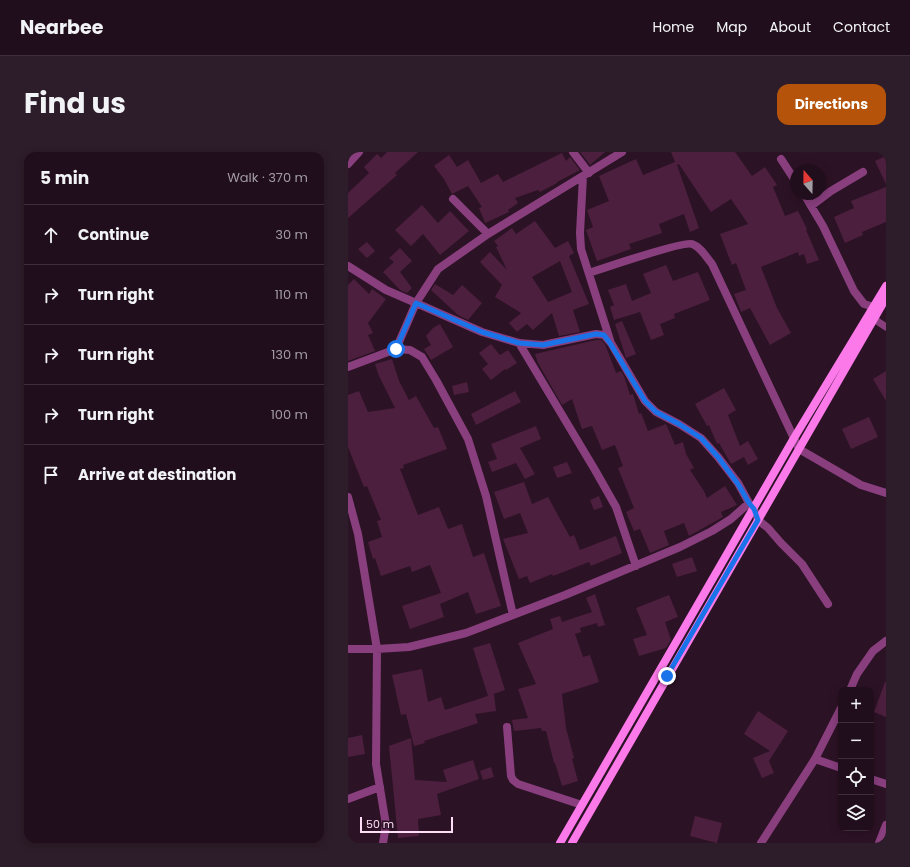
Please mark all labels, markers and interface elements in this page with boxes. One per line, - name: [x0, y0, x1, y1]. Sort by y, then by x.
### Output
- text: Nearbee: [20, 14, 103, 41]
- text: Home: [652, 17, 694, 37]
- text: Map: [716, 17, 747, 37]
- text: About: [769, 17, 811, 37]
- text: Contact: [833, 17, 890, 37]
- text: Find us: [24, 84, 126, 123]
- button: Directions: [777, 84, 886, 125]
- north arrow: [790, 164, 826, 200]
- text: 5 min: [40, 166, 89, 190]
- text: Walk · 370 m: [227, 168, 308, 187]
- icon: ahead: [40, 224, 62, 246]
- text: Continue: [78, 224, 149, 245]
- text: 30 m: [275, 225, 308, 244]
- icon: right: [40, 284, 62, 306]
- text: Turn right: [78, 284, 154, 305]
- text: 110 m: [275, 285, 308, 304]
- route start: [387, 340, 405, 358]
- icon: right: [40, 344, 62, 366]
- text: Turn right: [78, 344, 154, 365]
- text: 130 m: [271, 345, 308, 364]
- icon: right: [40, 404, 62, 426]
- text: Turn right: [78, 404, 154, 425]
- text: 100 m: [271, 405, 308, 424]
- icon: arrive: [40, 464, 62, 486]
- text: Arrive at destination: [78, 464, 236, 485]
- route end: [658, 667, 676, 685]
- map controls: [838, 687, 874, 831]
- button: +: [838, 687, 874, 723]
- button: −: [838, 723, 874, 759]
- button: locate: [838, 759, 874, 795]
- button: layers: [838, 795, 874, 831]
- scale bar: [360, 815, 453, 834]
- text: 50 m: [366, 816, 394, 832]

